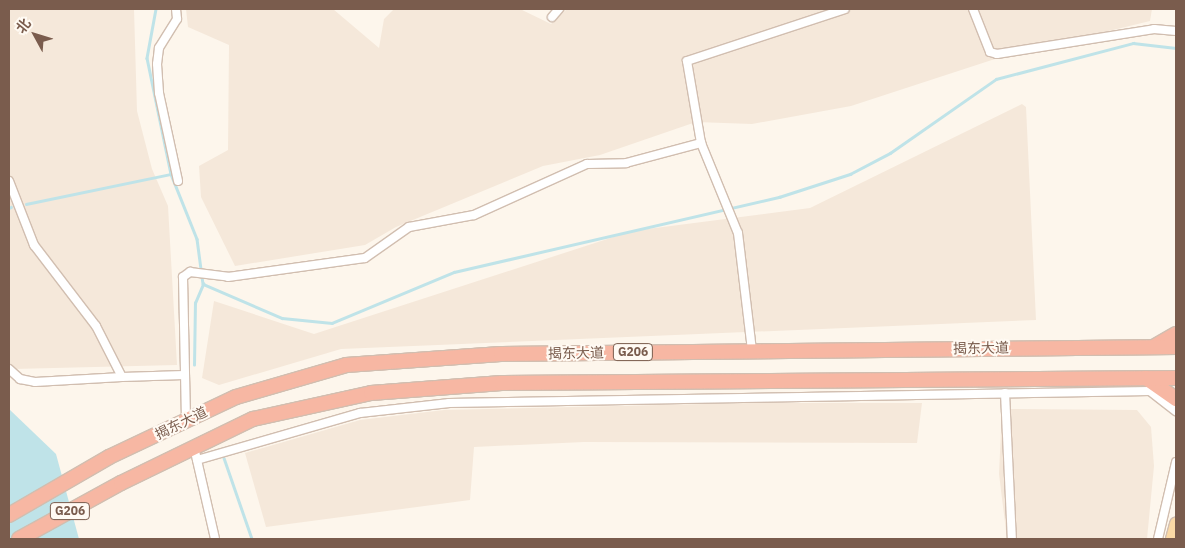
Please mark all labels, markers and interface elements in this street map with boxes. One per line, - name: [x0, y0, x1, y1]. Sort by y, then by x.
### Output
- north arrow: [10, 10, 60, 60]
- text: 北: [12, 14, 35, 37]
- street label: 揭东大道: [953, 339, 1009, 357]
- road number: G206: [612, 342, 654, 362]
- street label: 揭东大道: [548, 344, 604, 362]
- street label: 揭东大道: [152, 403, 210, 443]
- road number: G206: [49, 502, 91, 520]

